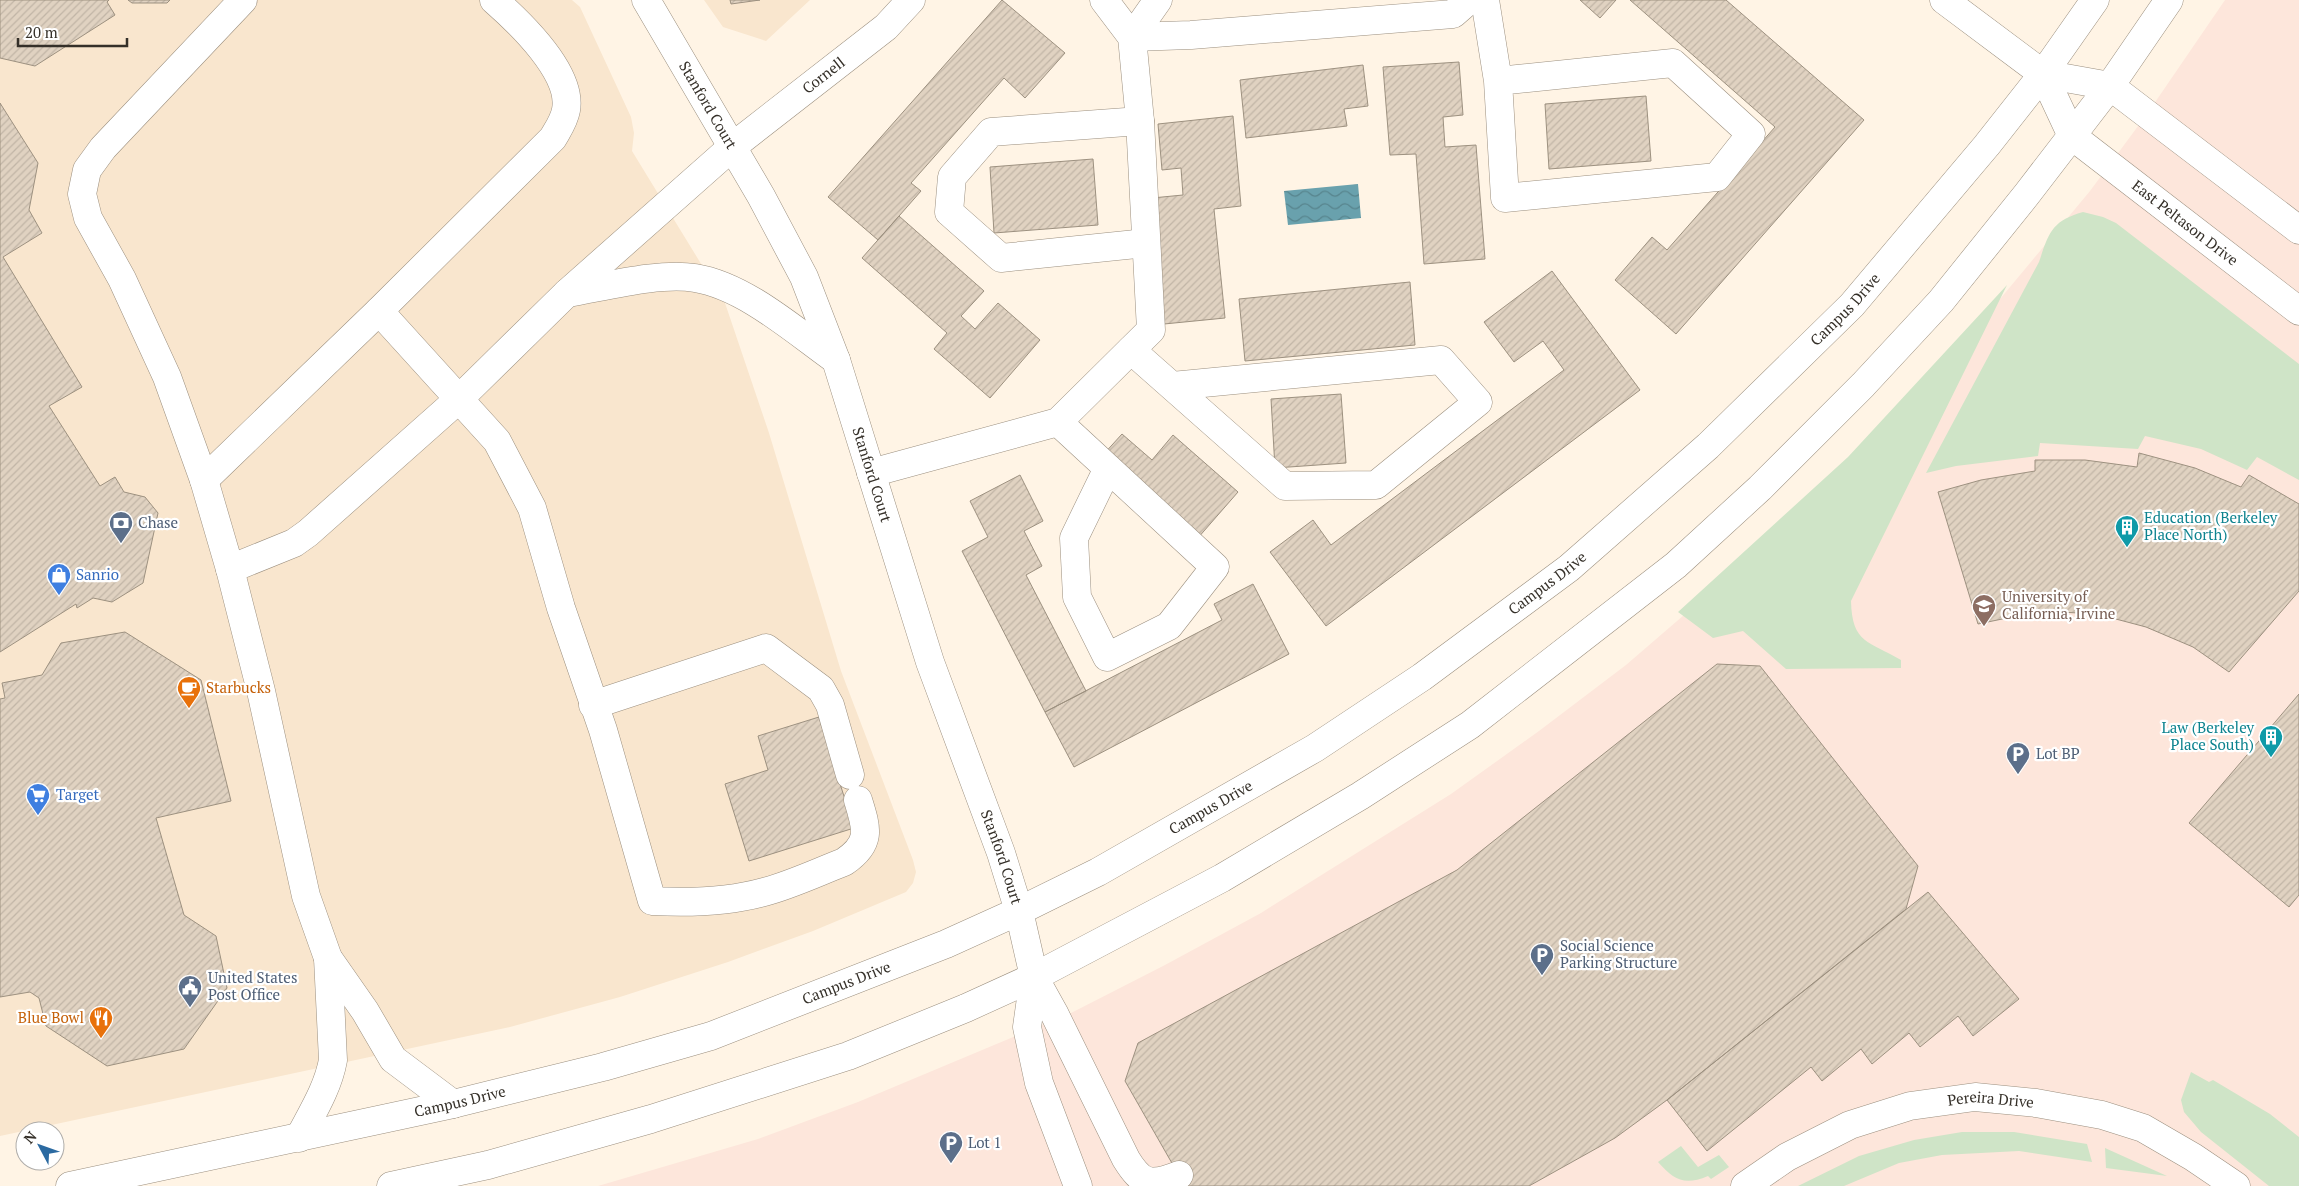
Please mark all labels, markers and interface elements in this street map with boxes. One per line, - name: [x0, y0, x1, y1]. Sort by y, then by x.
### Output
- scale bar: [18, 15, 126, 47]
- text: 20 m: [25, 22, 58, 42]
- street label: Cornell: [798, 52, 848, 98]
- street label: Stanford Court: [675, 57, 742, 153]
- street label: East Peltason Drive: [2128, 175, 2243, 270]
- street label: Campus Drive: [1805, 268, 1884, 350]
- street label: Stanford Court: [848, 424, 897, 525]
- place label: Education (Berkeley Place North): [2144, 507, 2278, 544]
- bank icon: Chase: [108, 510, 134, 544]
- place label: Chase: [138, 512, 178, 532]
- building icon: Education (Berkeley Place North): [2114, 514, 2140, 548]
- street label: Campus Drive: [1504, 546, 1590, 619]
- shop icon: Sanrio: [46, 562, 72, 596]
- place label: Sanrio: [76, 564, 119, 584]
- place label: University of California, Irvine: [2002, 586, 2115, 623]
- school or university icon: University of California, Irvine: [1971, 593, 1997, 627]
- cafe icon: Starbucks: [176, 675, 202, 709]
- place label: Starbucks: [206, 677, 271, 697]
- place label: Law (Berkeley Place South): [2161, 717, 2254, 754]
- building icon: Law (Berkeley Place South): [2258, 724, 2284, 758]
- parking icon: Lot BP: [2005, 741, 2031, 775]
- place label: Lot BP: [2036, 743, 2080, 763]
- street label: Campus Drive: [1165, 775, 1256, 839]
- supermarket icon: Target: [25, 782, 51, 816]
- place label: Target: [56, 784, 100, 804]
- street label: Stanford Court: [977, 807, 1027, 907]
- place label: Social Science Parking Structure: [1560, 935, 1677, 972]
- parking icon: Social Science Parking Structure: [1529, 942, 1555, 976]
- street label: Campus Drive: [799, 956, 893, 1008]
- place label: United States Post Office: [208, 967, 297, 1004]
- public building icon: United States Post Office: [177, 974, 203, 1008]
- restaurant icon: Blue Bowl: [88, 1005, 114, 1039]
- place label: Blue Bowl: [18, 1007, 84, 1027]
- street label: Campus Drive: [412, 1080, 508, 1121]
- street label: Pereira Drive: [1946, 1086, 2035, 1112]
- north arrow: [15, 1121, 65, 1171]
- text: N: [19, 1127, 41, 1147]
- parking icon: Lot 1: [938, 1130, 964, 1164]
- place label: Lot 1: [968, 1132, 1002, 1152]

